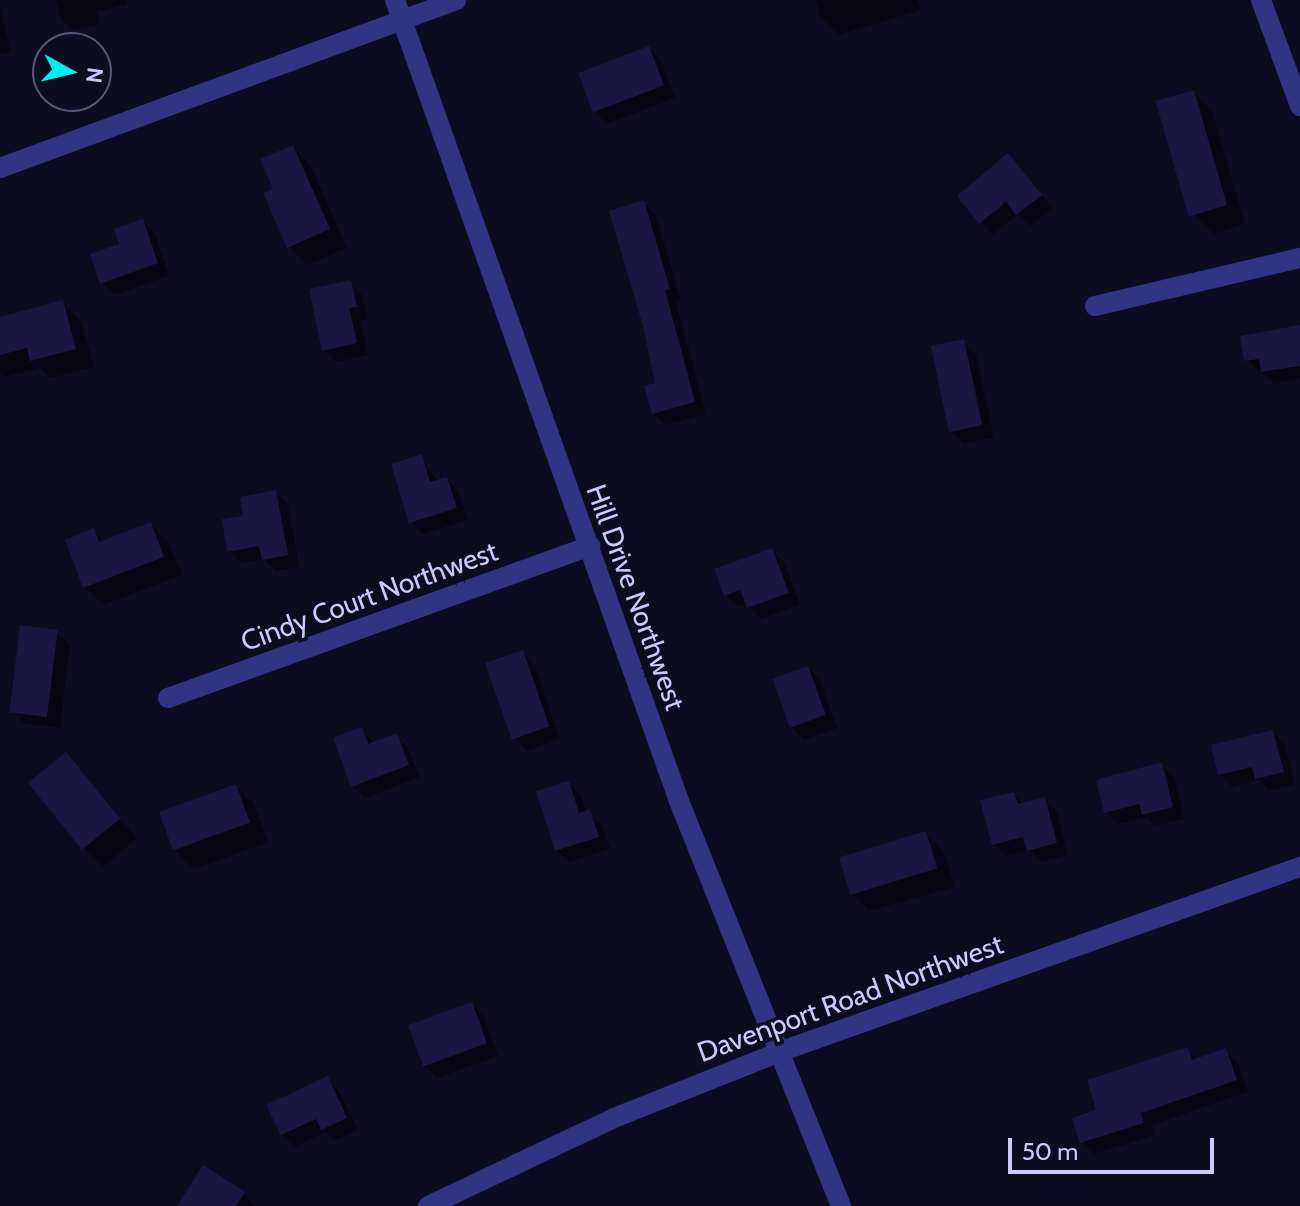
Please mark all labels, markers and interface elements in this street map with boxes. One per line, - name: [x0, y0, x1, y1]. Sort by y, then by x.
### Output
- north arrow: [32, 32, 112, 112]
- text: N: [80, 66, 109, 85]
- street label: Hill Drive Northwest: [580, 480, 692, 714]
- street label: Cindy Court Northwest: [236, 534, 502, 658]
- street label: Davenport Road Northwest: [693, 927, 1007, 1069]
- scale bar: [1012, 1122, 1218, 1172]
- text: 50 m: [1022, 1137, 1078, 1166]

